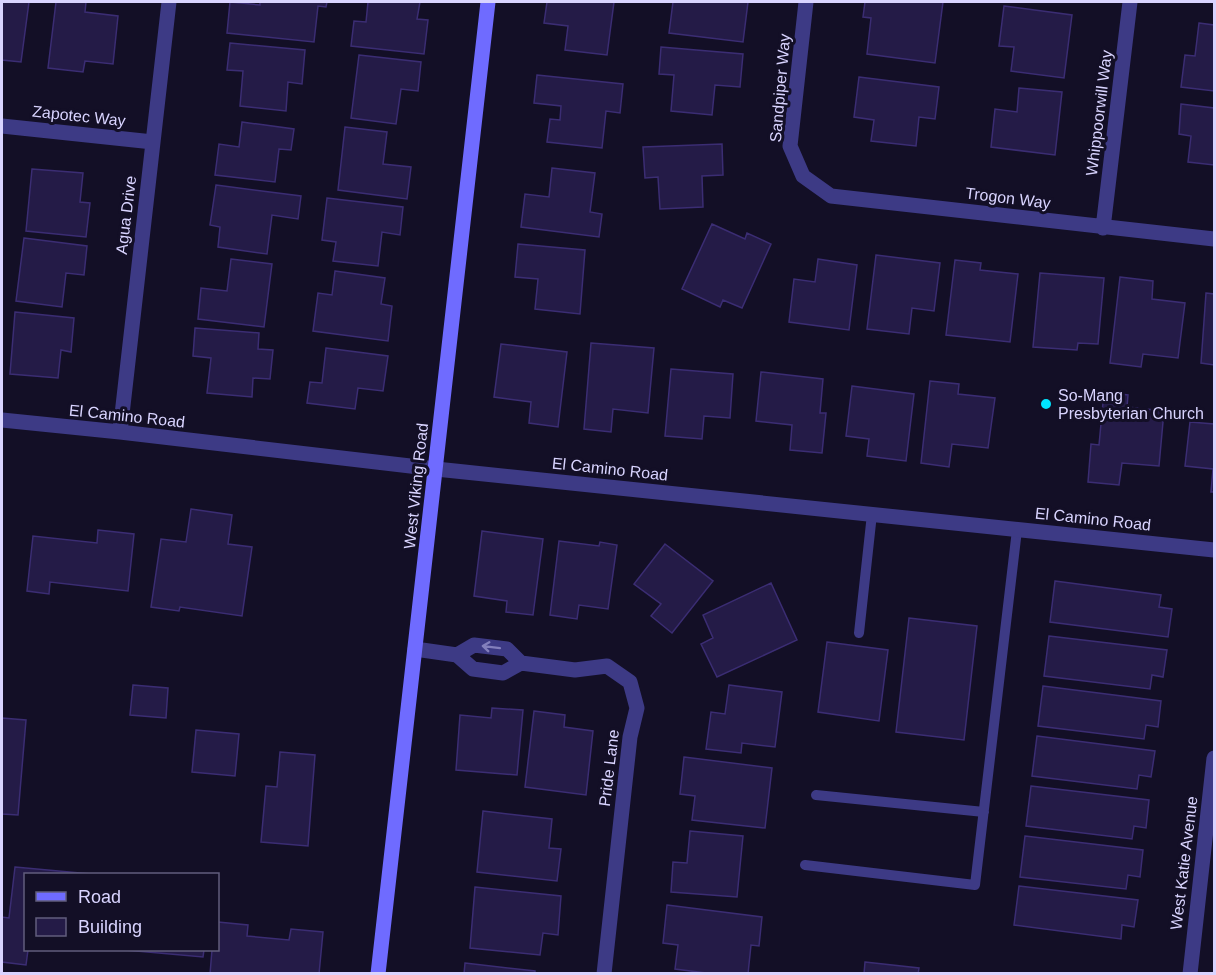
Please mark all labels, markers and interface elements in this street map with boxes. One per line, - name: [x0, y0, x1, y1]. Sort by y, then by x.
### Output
- street label: Sandpiper Way: [767, 33, 793, 143]
- street label: Whippoorwill Way: [1083, 49, 1115, 177]
- street label: Zapotec Way: [32, 103, 126, 129]
- street label: Agua Drive: [113, 175, 139, 255]
- street label: Trogon Way: [964, 184, 1052, 212]
- place label: So-Mang Presbyterian Church: [1058, 387, 1204, 422]
- marker: So-Mang Presbyterian Church: [1039, 397, 1053, 411]
- street label: El Camino Road: [68, 401, 186, 431]
- street label: West Viking Road: [401, 422, 431, 550]
- street label: El Camino Road: [551, 454, 669, 484]
- street label: El Camino Road: [1034, 504, 1152, 534]
- one-way arrow: [481, 641, 501, 652]
- street label: Pride Lane: [596, 728, 622, 807]
- street label: West Katie Avenue: [1167, 795, 1201, 931]
- legend: [24, 873, 219, 951]
- text: Road: [78, 887, 121, 907]
- text: Building: [78, 917, 142, 937]

